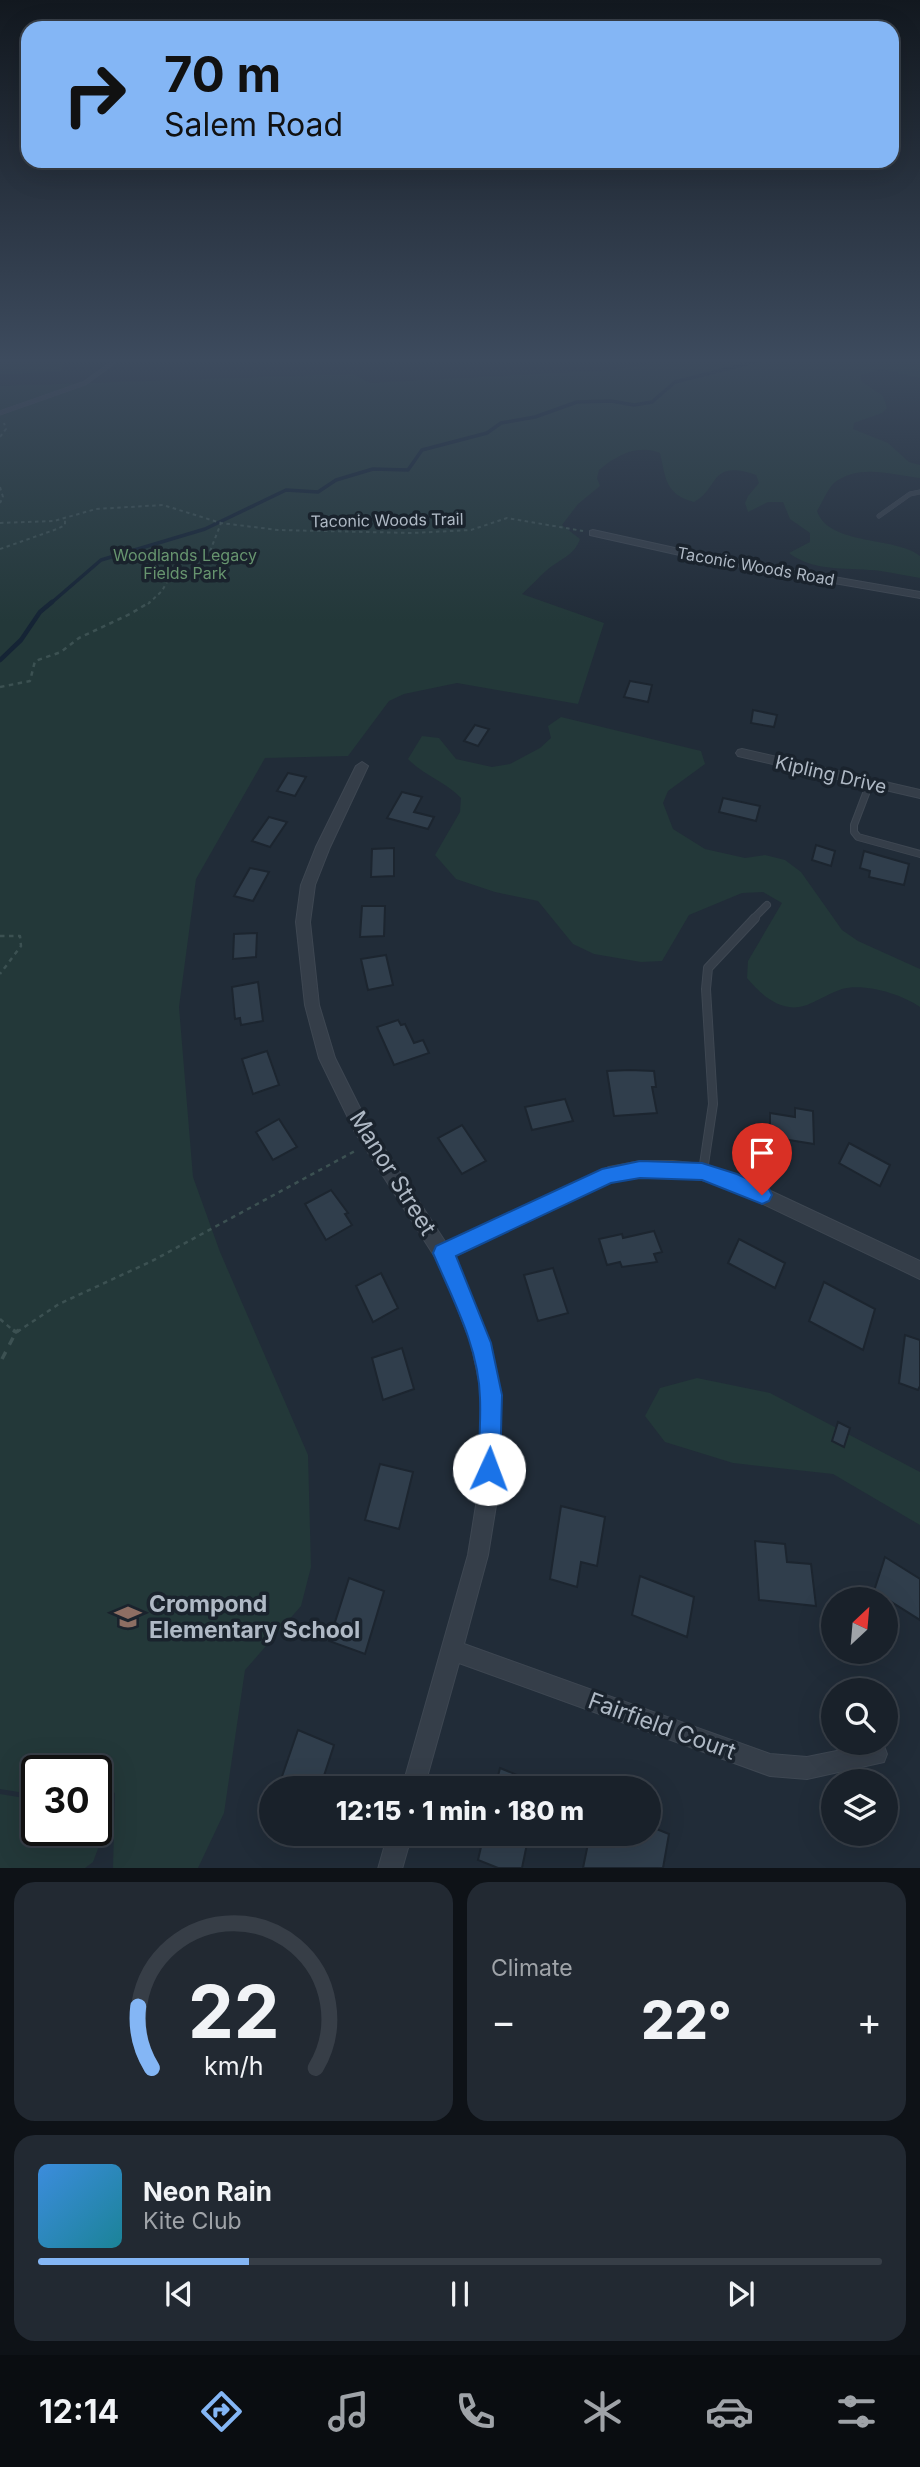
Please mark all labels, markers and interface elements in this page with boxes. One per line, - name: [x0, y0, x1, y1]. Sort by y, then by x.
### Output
- text: 70 m: [164, 45, 281, 104]
- icon: right: [49, 49, 140, 140]
- text: Salem Road: [164, 105, 343, 144]
- street label: Taconic Woods Trail: [310, 509, 464, 531]
- street label: Taconic Woods Road: [676, 542, 836, 590]
- park label: Woodlands Legacy Fields Park: [113, 545, 257, 583]
- street label: Kipling Drive: [773, 750, 889, 799]
- street label: Manor Street: [344, 1106, 443, 1241]
- pin: [732, 1123, 792, 1195]
- icon: arrive: [743, 1134, 781, 1172]
- position arrow: [452, 1432, 526, 1506]
- north arrow: [821, 1587, 898, 1664]
- map controls: [821, 1587, 898, 1846]
- place label: Crompond Elementary School: [149, 1590, 360, 1644]
- school or university icon: Crompond Elementary School: [113, 1602, 143, 1632]
- button: search: [821, 1678, 898, 1755]
- street label: Fairfield Court: [584, 1686, 740, 1766]
- speed limit sign: 30: [21, 1755, 112, 1846]
- button: layers: [821, 1769, 898, 1846]
- text: 12:15 · 1 min · 180 m: [336, 1795, 584, 1826]
- text: Climate: [491, 1954, 573, 1982]
- text: 22: [188, 1967, 279, 2056]
- text: 22°: [641, 1989, 732, 2052]
- text: −: [491, 1998, 516, 2044]
- text: +: [857, 1998, 882, 2044]
- text: km/h: [204, 2050, 263, 2080]
- text: Neon Rain: [143, 2176, 272, 2207]
- text: Kite Club: [143, 2207, 242, 2235]
- icon: previous: [160, 2275, 198, 2313]
- icon: pause: [441, 2275, 479, 2313]
- icon: next: [722, 2275, 760, 2313]
- icon: directions: [197, 2387, 246, 2436]
- icon: music: [324, 2387, 373, 2436]
- icon: phone: [451, 2387, 500, 2436]
- icon: climate: [578, 2387, 627, 2436]
- icon: car: [705, 2387, 754, 2436]
- icon: filters: [832, 2387, 881, 2436]
- text: 12:14: [39, 2392, 119, 2431]

